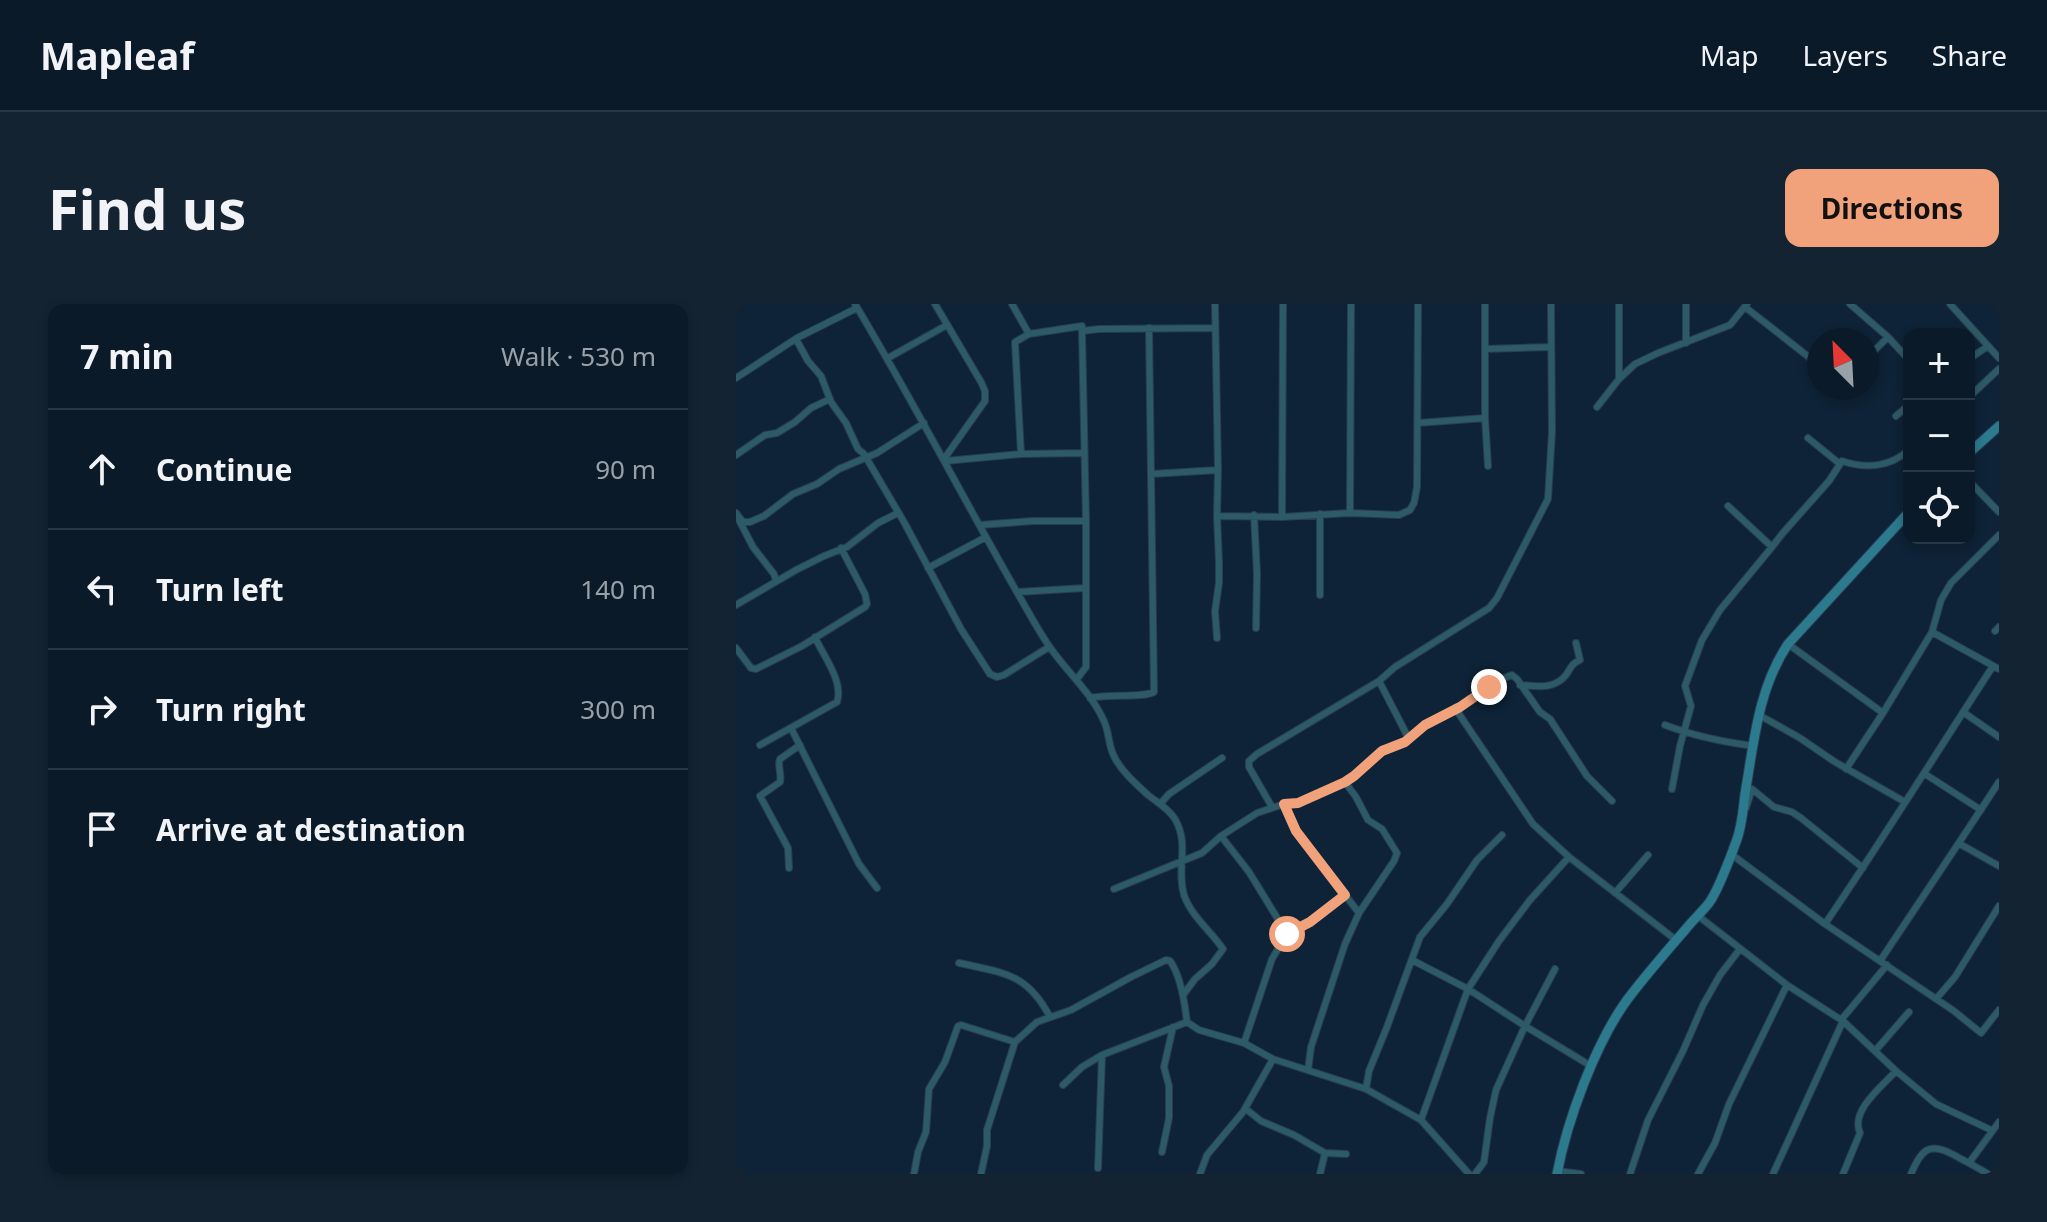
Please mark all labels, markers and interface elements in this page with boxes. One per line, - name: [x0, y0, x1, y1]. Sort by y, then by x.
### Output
- text: Mapleaf: [40, 29, 194, 81]
- text: Map: [1700, 36, 1758, 74]
- text: Layers: [1802, 36, 1888, 74]
- text: Share: [1932, 36, 2007, 74]
- button: Directions: [1785, 169, 1999, 247]
- text: Find us: [48, 170, 246, 246]
- north arrow: [1807, 328, 1879, 400]
- map controls: [1903, 328, 1975, 544]
- button: +: [1903, 328, 1975, 400]
- text: 7 min: [80, 333, 174, 379]
- text: Walk · 530 m: [501, 338, 656, 374]
- button: −: [1903, 400, 1975, 472]
- icon: ahead: [80, 447, 124, 491]
- text: Continue: [156, 449, 292, 490]
- text: 90 m: [595, 451, 656, 487]
- button: locate: [1903, 472, 1975, 544]
- icon: left: [80, 567, 124, 611]
- text: Turn left: [156, 569, 284, 610]
- text: 140 m: [580, 571, 656, 607]
- route end: [1471, 669, 1507, 705]
- icon: right: [80, 687, 124, 731]
- text: Turn right: [156, 689, 306, 730]
- text: 300 m: [580, 691, 656, 727]
- icon: arrive: [80, 807, 124, 851]
- text: Arrive at destination: [156, 809, 466, 850]
- route start: [1269, 916, 1305, 952]

